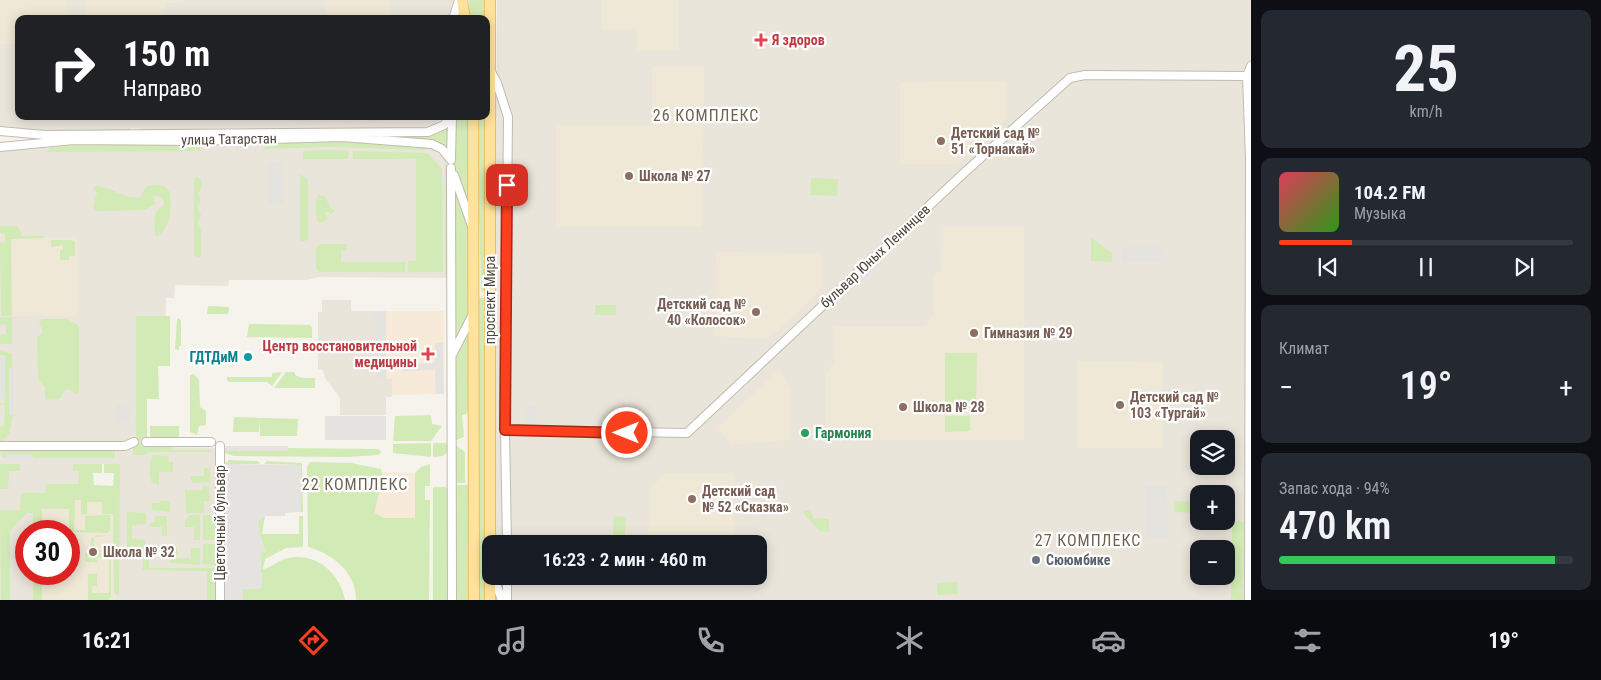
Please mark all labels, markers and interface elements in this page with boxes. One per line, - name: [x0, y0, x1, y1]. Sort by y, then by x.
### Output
- text: 25: [1393, 31, 1459, 107]
- place label: Я здоров: [771, 32, 825, 48]
- marker: Я здоров: [754, 33, 768, 47]
- text: 150 m: [123, 34, 210, 75]
- icon: right: [40, 35, 105, 100]
- text: Направо: [123, 76, 202, 101]
- text: km/h: [1410, 102, 1442, 121]
- district label: 26 КОМПЛЕКС: [653, 106, 759, 125]
- place label: Детский сад № 51 «Торнакай»: [951, 125, 1040, 157]
- street label: улица Татарстан: [181, 130, 277, 148]
- marker: Детский сад № 51 «Торнакай»: [935, 135, 947, 147]
- pin: [486, 164, 528, 206]
- place label: Школа № 27: [639, 168, 711, 184]
- marker: Школа № 27: [623, 170, 635, 182]
- icon: arrive: [493, 171, 521, 199]
- text: 104.2 FM: [1354, 181, 1426, 204]
- street label: бульвар Юных Ленинцев: [817, 201, 933, 311]
- text: Музыка: [1354, 204, 1406, 223]
- icon: previous: [1314, 253, 1342, 281]
- icon: pause: [1412, 253, 1440, 281]
- icon: next: [1510, 253, 1538, 281]
- street label: проспект Мира: [482, 256, 498, 344]
- place label: Детский сад № 40 «Колосок»: [657, 296, 746, 328]
- marker: Детский сад № 40 «Колосок»: [750, 306, 762, 318]
- place label: Гимназия № 29: [984, 325, 1073, 341]
- marker: Гимназия № 29: [968, 327, 980, 339]
- place label: Центр восстановительной медицины: [262, 338, 417, 370]
- text: Климат: [1279, 339, 1329, 358]
- marker: Центр восстановительной медицины: [421, 347, 435, 361]
- place label: ГДТДиМ: [189, 349, 238, 365]
- marker: ГДТДиМ: [242, 351, 254, 363]
- text: 19°: [1400, 364, 1452, 408]
- text: −: [1279, 371, 1293, 404]
- text: +: [1559, 371, 1573, 404]
- place label: Детский сад № 103 «Тургай»: [1130, 389, 1219, 421]
- place label: Школа № 28: [913, 399, 985, 415]
- marker: Детский сад № 103 «Тургай»: [1114, 399, 1126, 411]
- marker: Школа № 28: [897, 401, 909, 413]
- position arrow: [600, 406, 652, 458]
- place label: Гармония: [815, 425, 872, 441]
- marker: Гармония: [799, 427, 811, 439]
- map controls: [1190, 430, 1235, 585]
- button: layers: [1190, 430, 1235, 475]
- street label: Цветочный бульвар: [212, 465, 228, 581]
- district label: 22 КОМПЛЕКС: [302, 475, 408, 494]
- text: Запас хода · 94%: [1279, 479, 1390, 498]
- place label: Детский сад № 52 «Сказка»: [702, 483, 789, 515]
- button: +: [1190, 485, 1235, 530]
- marker: Детский сад № 52 «Сказка»: [686, 493, 698, 505]
- text: 470 km: [1279, 504, 1391, 548]
- speed limit sign: 30: [15, 520, 80, 585]
- district label: 27 КОМПЛЕКС: [1035, 531, 1141, 550]
- button: −: [1190, 540, 1235, 585]
- place label: Школа № 32: [103, 544, 175, 560]
- marker: Школа № 32: [87, 546, 99, 558]
- text: 16:23 · 2 мин · 460 m: [543, 548, 706, 571]
- place label: Сююмбике: [1046, 552, 1111, 568]
- marker: Сююмбике: [1030, 554, 1042, 566]
- icon: directions: [296, 623, 331, 658]
- icon: music: [495, 623, 530, 658]
- icon: phone: [693, 623, 728, 658]
- icon: climate: [892, 623, 927, 658]
- icon: car: [1091, 623, 1126, 658]
- icon: filters: [1290, 623, 1325, 658]
- text: 16:21: [82, 628, 132, 653]
- text: 19°: [1488, 628, 1519, 653]

